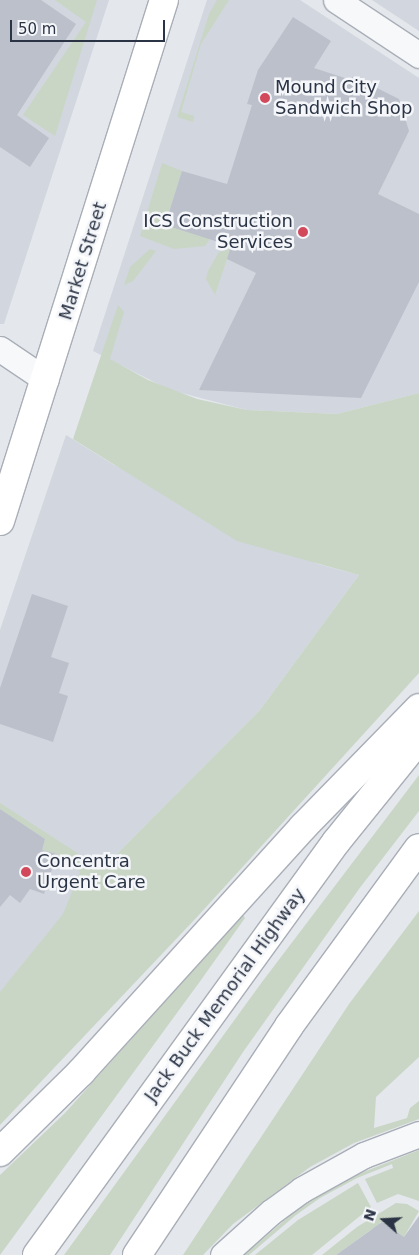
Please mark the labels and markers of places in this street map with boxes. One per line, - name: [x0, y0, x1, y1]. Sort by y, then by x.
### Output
- place label: Mound City Sandwich Shop: [275, 77, 412, 120]
- marker: Mound City Sandwich Shop: [259, 92, 271, 104]
- place label: ICS Construction Services: [143, 211, 293, 253]
- marker: ICS Construction Services: [297, 226, 309, 238]
- place label: Concentra Urgent Care: [37, 851, 146, 894]
- marker: Concentra Urgent Care: [19, 865, 33, 879]

